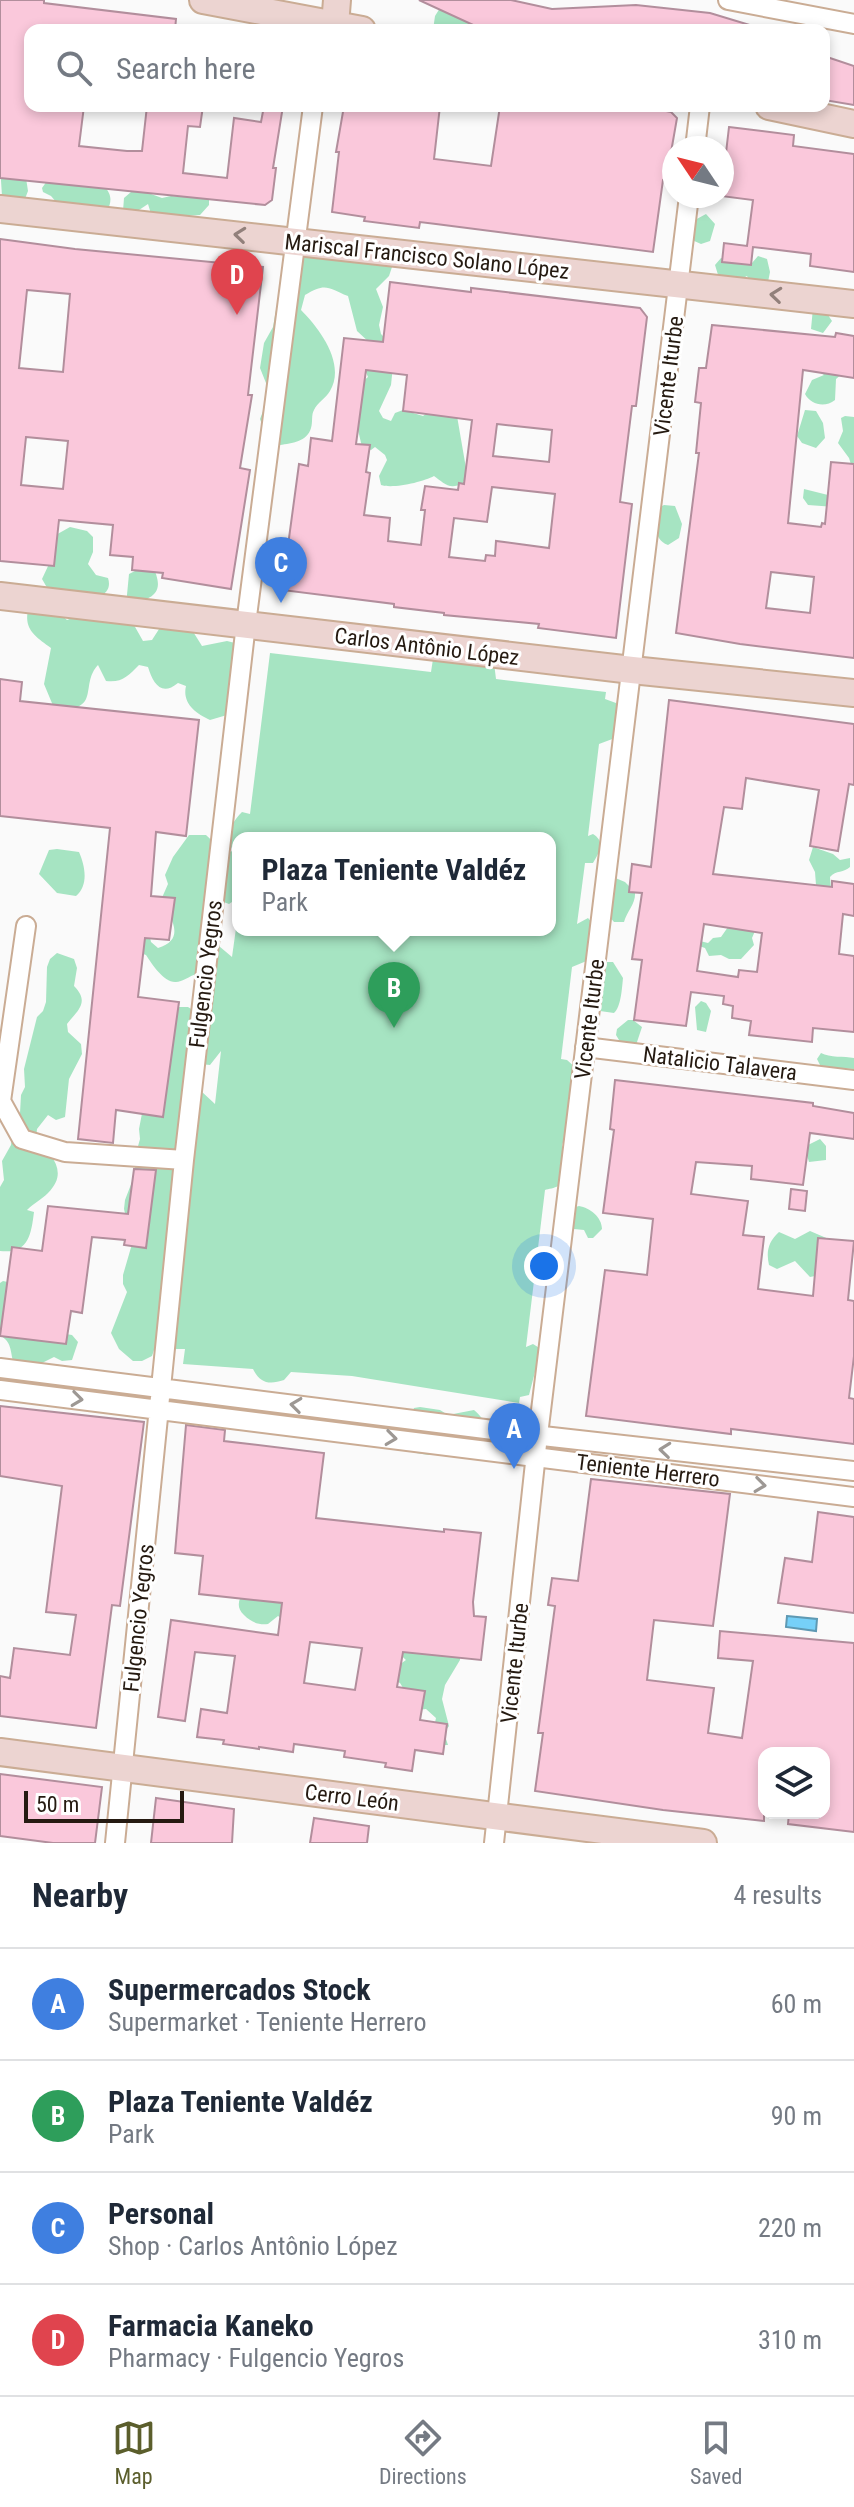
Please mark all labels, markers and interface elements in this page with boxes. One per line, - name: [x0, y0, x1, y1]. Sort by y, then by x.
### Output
- search box: [24, 24, 830, 112]
- icon: search: [52, 46, 96, 90]
- text: Search here: [116, 51, 256, 86]
- north arrow: [662, 136, 734, 208]
- one-way arrow: [233, 227, 246, 244]
- street label: Mariscal Francisco Solano López: [283, 229, 571, 284]
- pin: D: [211, 249, 263, 315]
- one-way arrow: [770, 287, 783, 304]
- street label: Vicente Iturbe: [649, 315, 688, 438]
- pin: C: [255, 537, 307, 603]
- street label: Carlos Antônio López: [333, 623, 521, 670]
- popup: [232, 832, 556, 936]
- text: Plaza Teniente Valdéz: [262, 852, 526, 887]
- text: Park: [262, 887, 308, 917]
- street label: Fulgencio Yegros: [184, 899, 227, 1049]
- street label: Vicente Iturbe: [570, 958, 609, 1081]
- pin: B: [368, 962, 420, 1028]
- street label: Natalicio Talavera: [642, 1042, 798, 1085]
- your location: [524, 1246, 564, 1286]
- one-way arrow: [71, 1391, 84, 1408]
- one-way arrow: [289, 1397, 303, 1414]
- pin: A: [488, 1403, 540, 1469]
- one-way arrow: [385, 1430, 398, 1447]
- one-way arrow: [658, 1441, 671, 1458]
- street label: Teniente Herrero: [575, 1449, 721, 1492]
- one-way arrow: [753, 1476, 767, 1493]
- street label: Fulgencio Yegros: [118, 1543, 159, 1693]
- street label: Vicente Iturbe: [496, 1602, 533, 1724]
- map controls: [758, 1747, 830, 1819]
- button: layers: [758, 1747, 830, 1819]
- street label: Cerro León: [303, 1779, 400, 1816]
- scale bar: [24, 1787, 184, 1823]
- text: 50 m: [36, 1792, 79, 1817]
- text: Nearby: [32, 1875, 128, 1915]
- text: 4 results: [733, 1880, 822, 1910]
- text: Supermercados Stock: [108, 1972, 371, 2007]
- text: A: [50, 1989, 66, 2019]
- text: 60 m: [771, 1989, 822, 2019]
- text: Supermarket · Teniente Herrero: [108, 2007, 427, 2037]
- text: Plaza Teniente Valdéz: [108, 2084, 373, 2119]
- text: B: [51, 2101, 65, 2131]
- text: 90 m: [771, 2101, 822, 2131]
- text: Park: [108, 2119, 154, 2149]
- text: Personal: [108, 2196, 214, 2231]
- text: C: [51, 2213, 65, 2243]
- text: 220 m: [758, 2213, 822, 2243]
- text: Shop · Carlos Antônio López: [108, 2231, 398, 2261]
- text: Farmacia Kaneko: [108, 2308, 314, 2343]
- text: D: [51, 2325, 65, 2355]
- text: 310 m: [758, 2325, 822, 2355]
- text: Pharmacy · Fulgencio Yegros: [108, 2343, 404, 2373]
- tab: Map: [112, 2416, 156, 2489]
- tab: Directions: [379, 2416, 467, 2489]
- tab: Saved: [690, 2416, 742, 2489]

